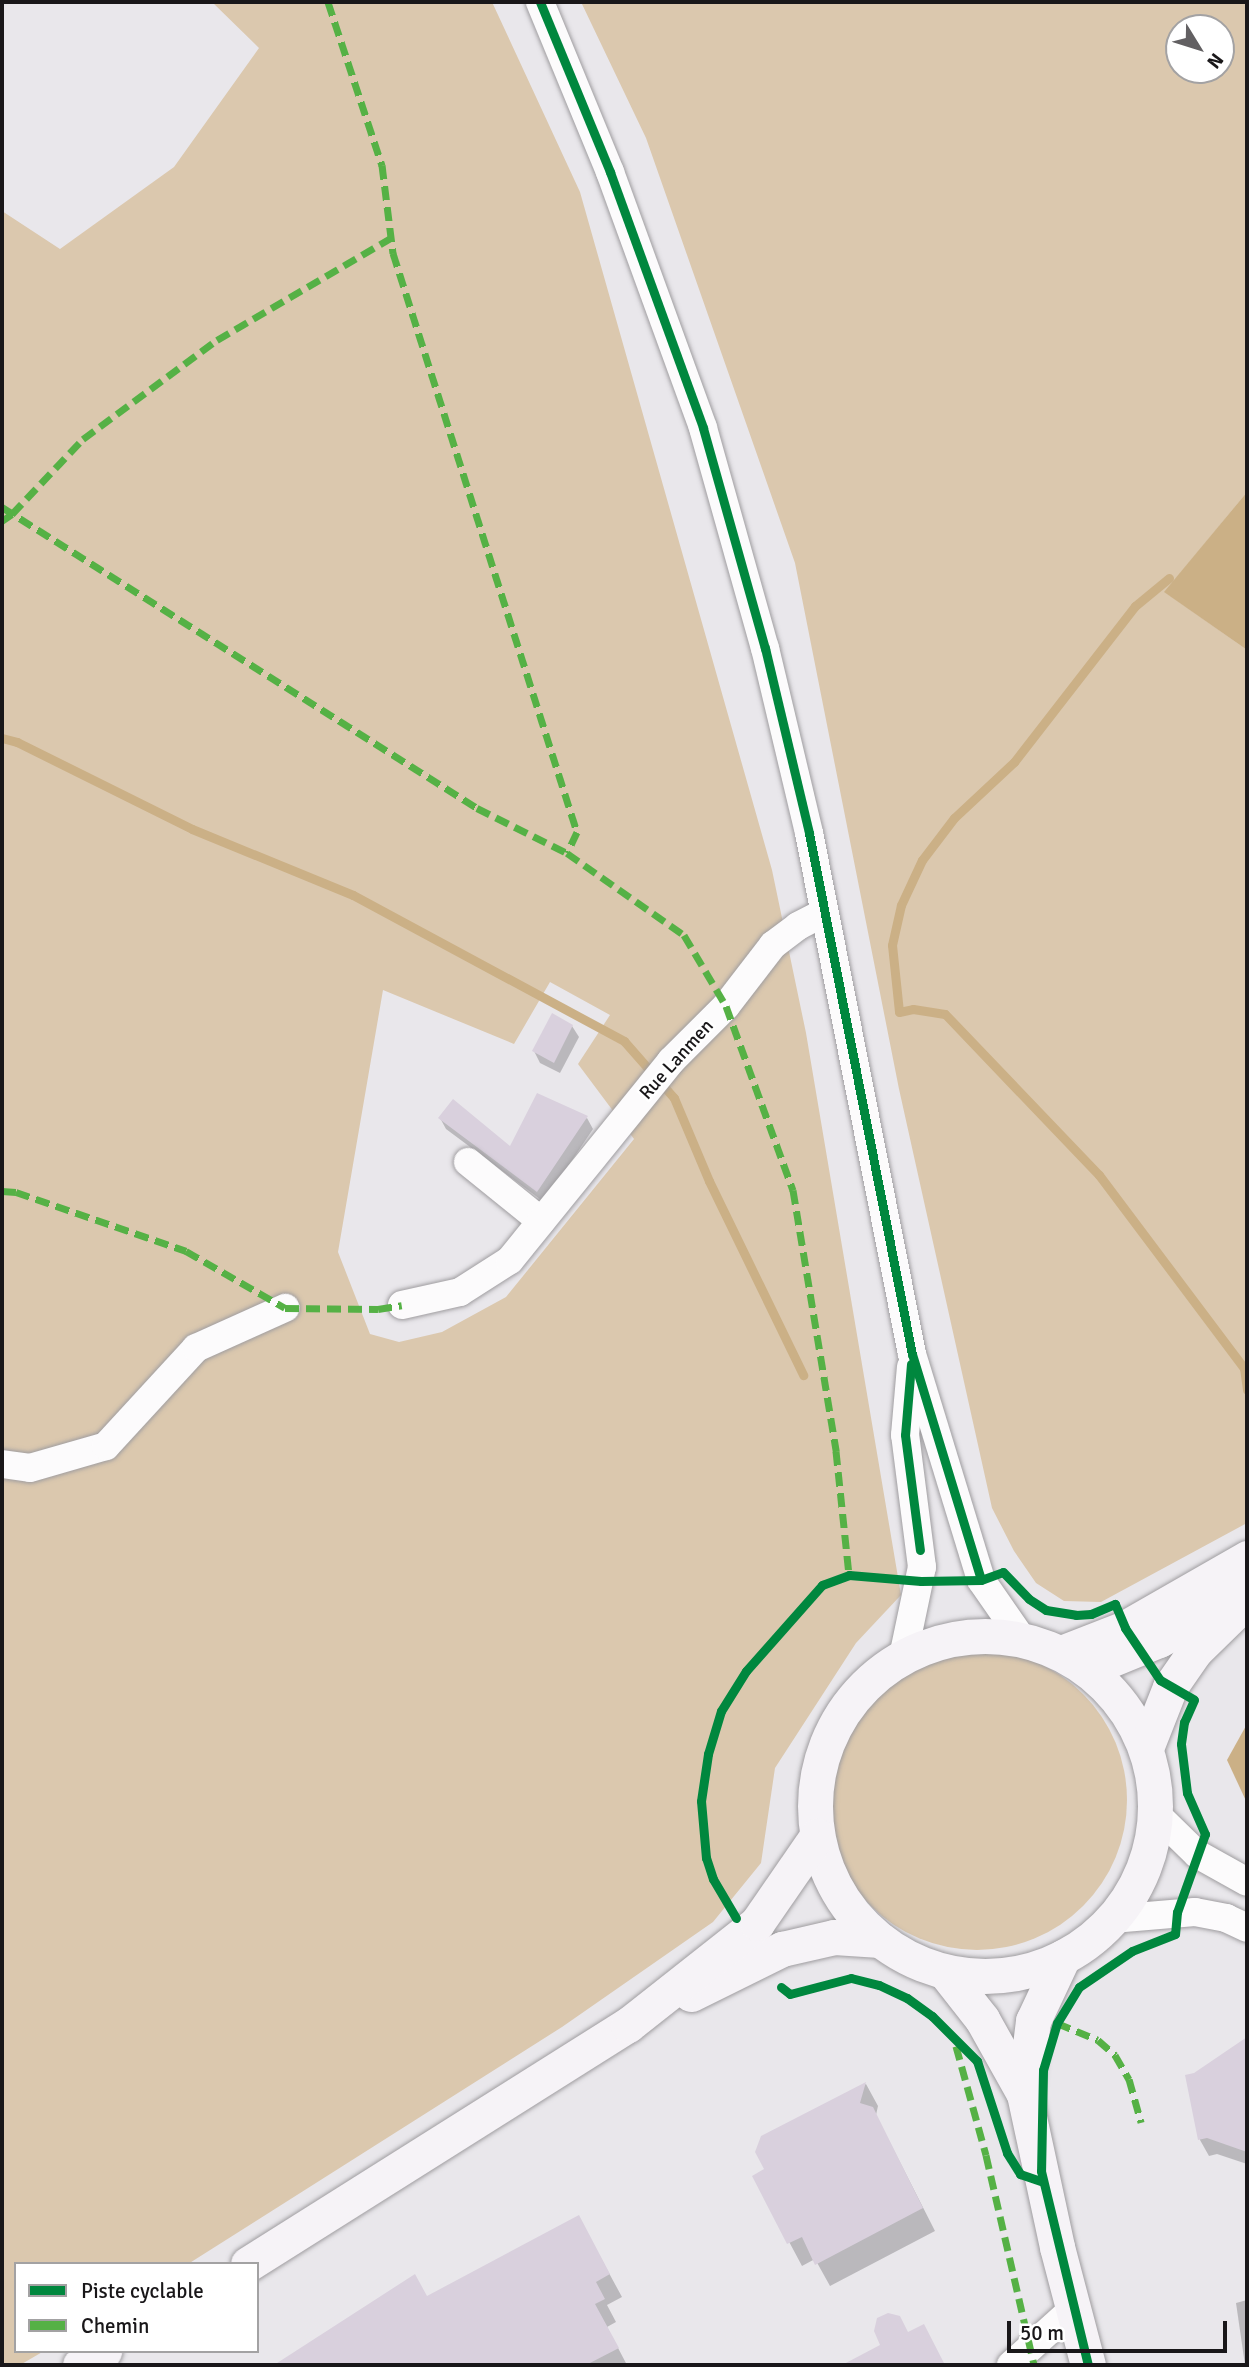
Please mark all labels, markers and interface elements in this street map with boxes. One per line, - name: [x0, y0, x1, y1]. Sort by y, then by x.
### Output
- north arrow: [1165, 14, 1235, 84]
- text: N: [1201, 48, 1228, 73]
- street label: Rue Lanmen: [635, 1015, 719, 1105]
- legend: [14, 2262, 259, 2353]
- text: Piste cyclable: [81, 2278, 204, 2304]
- scale bar: [1011, 2308, 1232, 2352]
- text: Chemin: [81, 2313, 150, 2339]
- text: 50 m: [1020, 2320, 1064, 2346]

